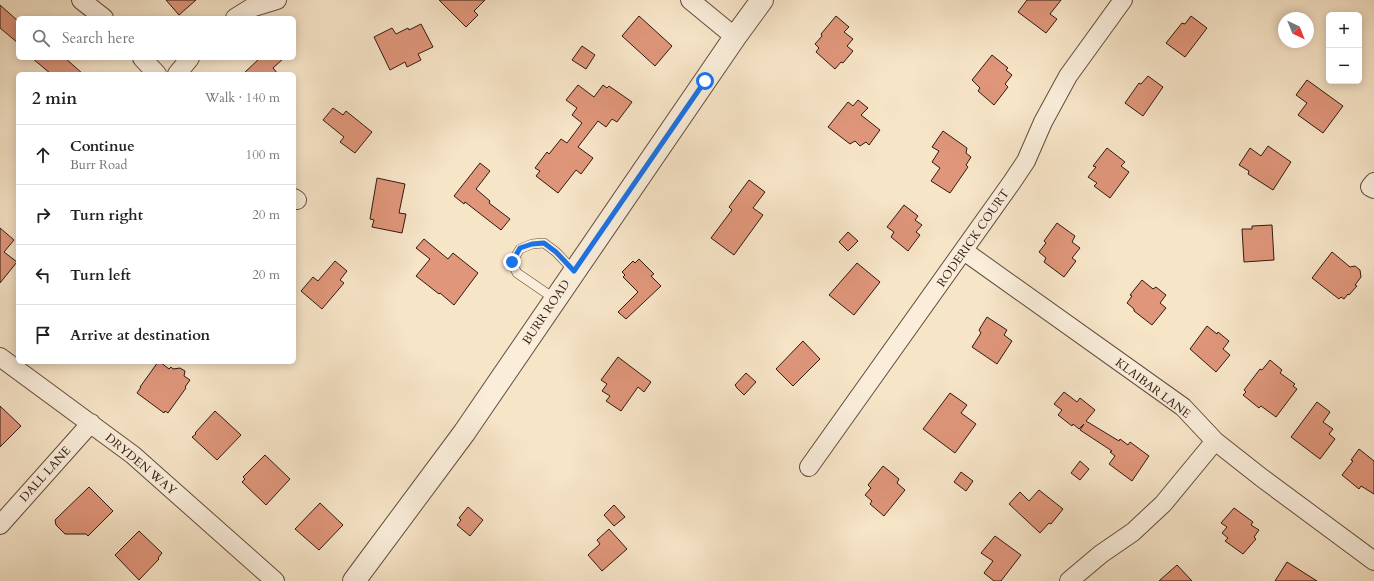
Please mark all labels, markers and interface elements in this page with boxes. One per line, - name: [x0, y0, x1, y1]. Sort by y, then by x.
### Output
- north arrow: [1278, 12, 1314, 48]
- map controls: [1326, 12, 1362, 84]
- button: +: [1326, 12, 1362, 48]
- search box: [16, 16, 296, 60]
- icon: search: [30, 27, 52, 49]
- text: Search here: [62, 28, 135, 48]
- button: −: [1326, 48, 1362, 84]
- route start: [696, 72, 714, 90]
- text: 2 min: [32, 87, 77, 110]
- text: Walk · 140 m: [205, 89, 280, 107]
- text: Continue: [70, 136, 135, 156]
- icon: ahead: [32, 144, 54, 166]
- text: 100 m: [246, 146, 280, 164]
- text: Burr Road: [70, 156, 128, 174]
- street label: RODERICK COURT: [933, 186, 1013, 290]
- icon: right: [32, 204, 54, 226]
- text: Turn right: [70, 205, 143, 225]
- text: 20 m: [252, 206, 280, 224]
- route end: [503, 253, 521, 271]
- icon: left: [32, 264, 54, 286]
- text: Turn left: [70, 265, 131, 285]
- text: 20 m: [252, 266, 280, 284]
- street label: BURR ROAD: [518, 276, 574, 347]
- icon: arrive: [32, 324, 54, 346]
- text: Arrive at destination: [70, 325, 210, 345]
- street label: KLAIBAR LANE: [1112, 354, 1194, 422]
- street label: DRYDEN WAY: [102, 429, 180, 499]
- street label: DALL LANE: [16, 443, 74, 505]

